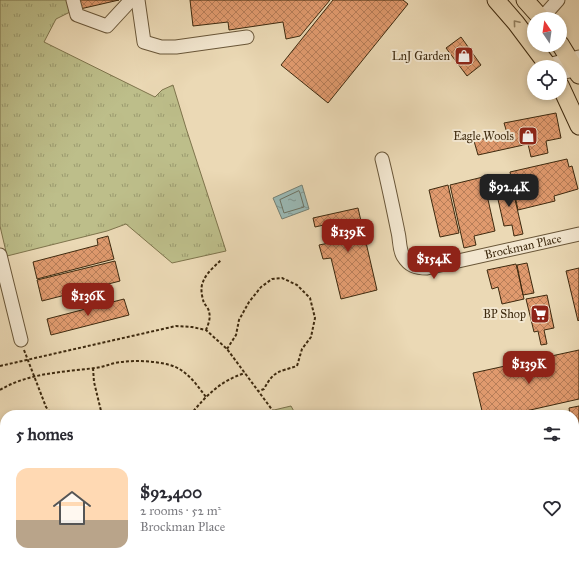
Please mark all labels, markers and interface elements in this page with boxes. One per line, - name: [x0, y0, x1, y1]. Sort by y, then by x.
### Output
- north arrow: [527, 12, 567, 52]
- map controls: [527, 12, 567, 100]
- one-way arrow: [514, 20, 521, 27]
- shop icon: LnJ Garden: [453, 45, 475, 67]
- place label: LnJ Garden: [392, 49, 450, 64]
- button: locate: [527, 60, 567, 100]
- shop icon: Eagle Wools: [517, 125, 539, 147]
- place label: Eagle Wools: [453, 129, 514, 144]
- pin: $92.4K: [476, 174, 542, 208]
- text: $92.4K: [489, 179, 529, 195]
- pin: $139K: [320, 219, 376, 253]
- text: $139K: [331, 224, 365, 240]
- street label: Brockman Place: [483, 231, 563, 262]
- pin: $154K: [406, 246, 462, 280]
- text: $154K: [416, 251, 452, 267]
- pin: $136K: [60, 283, 116, 317]
- text: $136K: [71, 288, 105, 304]
- supermarket icon: BP Shop: [529, 303, 551, 325]
- place label: BP Shop: [483, 307, 526, 321]
- pin: $139K: [501, 351, 557, 385]
- text: $139K: [512, 356, 546, 372]
- icon: filters: [541, 423, 563, 445]
- text: 5 homes: [16, 424, 73, 445]
- text: $92,400: [140, 482, 202, 503]
- icon: home: [48, 484, 96, 532]
- icon: heart: [541, 497, 563, 519]
- text: 2 rooms · 52 m²: [140, 503, 221, 519]
- text: Brockman Place: [140, 519, 225, 535]

